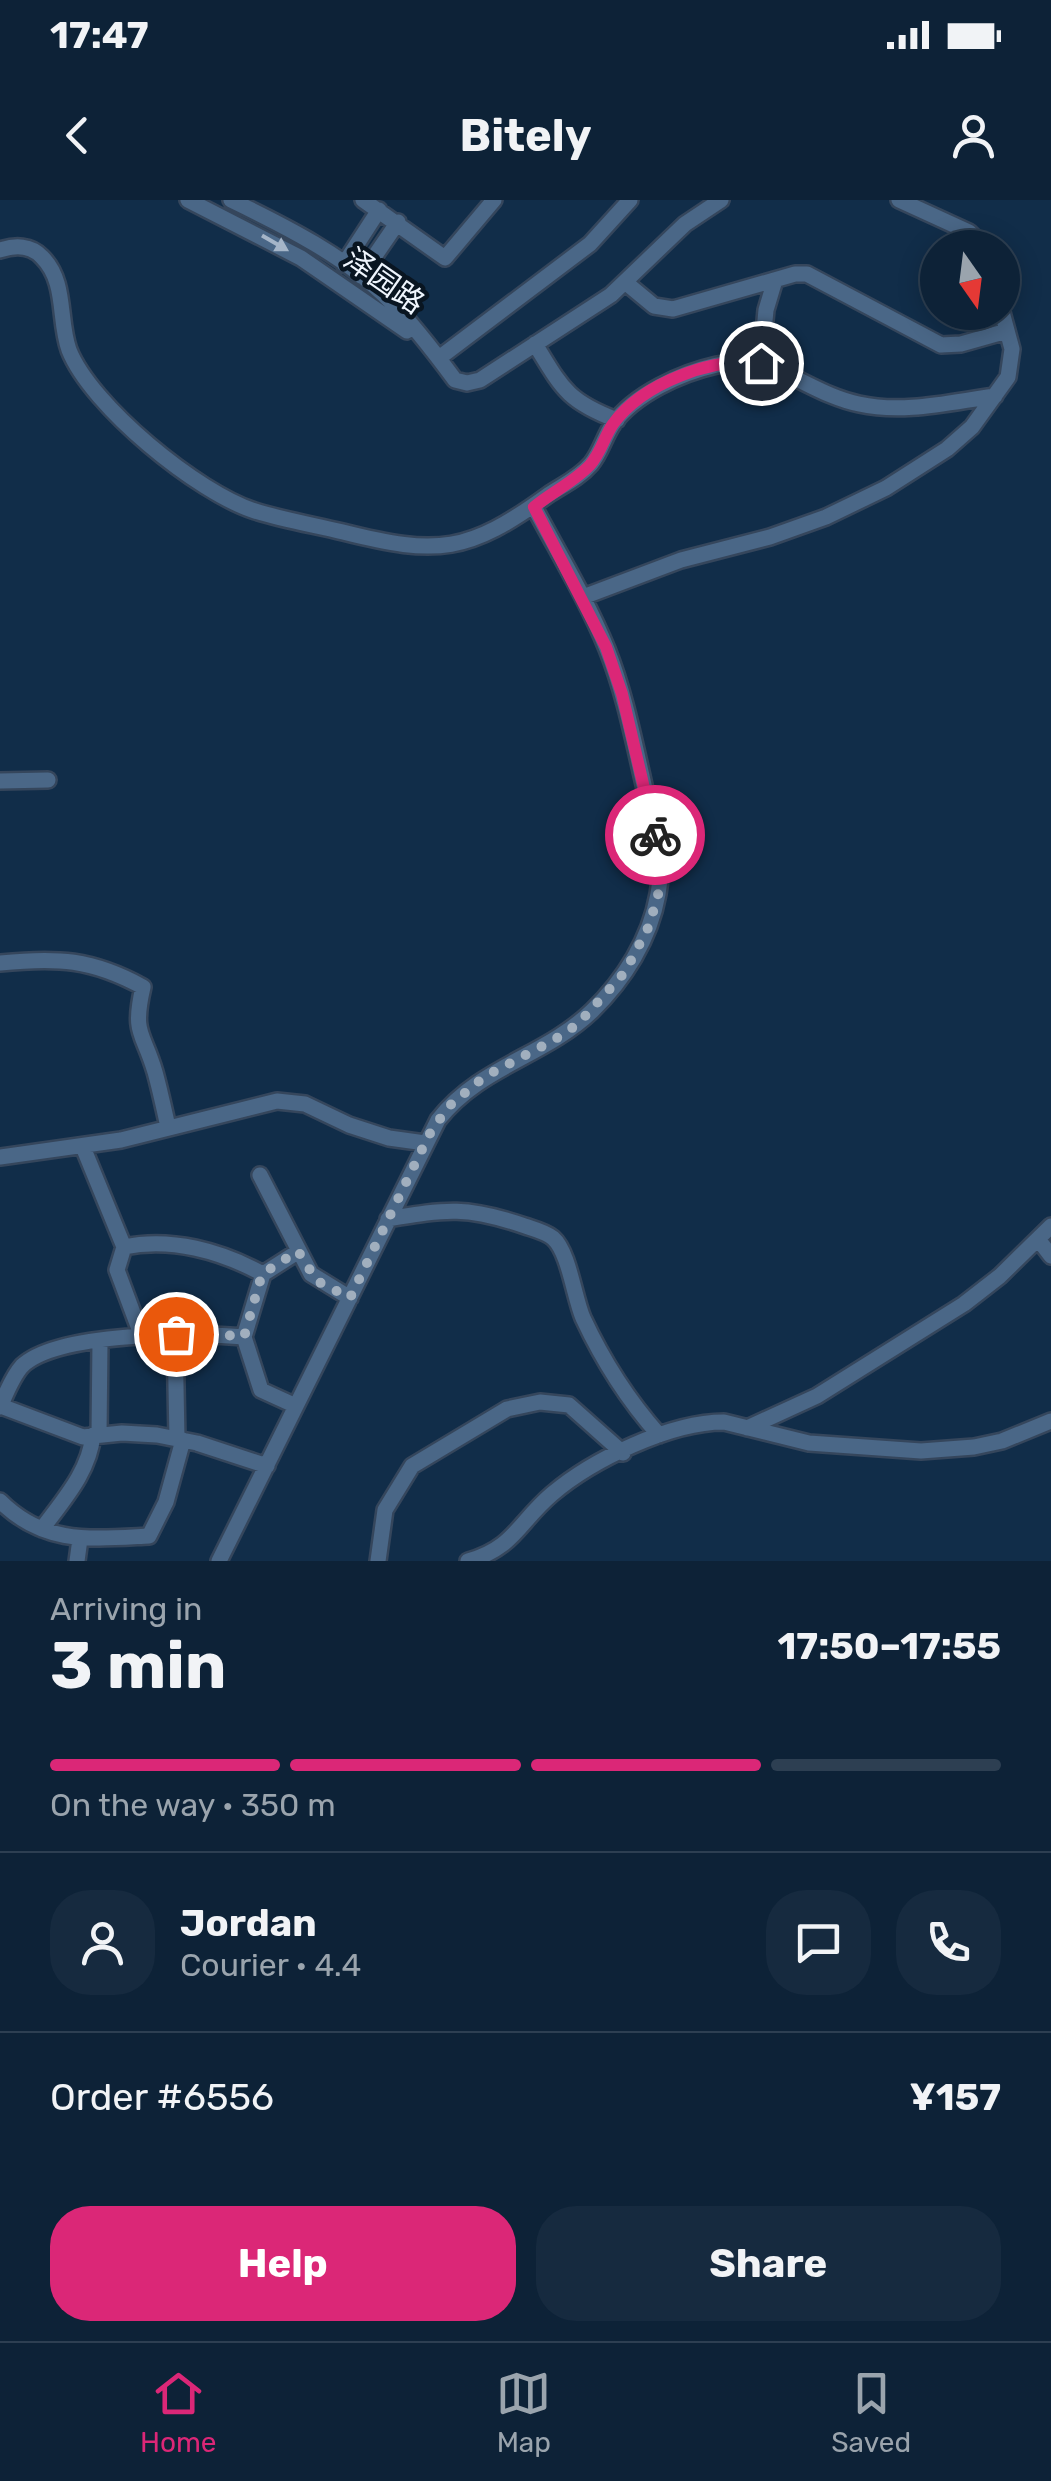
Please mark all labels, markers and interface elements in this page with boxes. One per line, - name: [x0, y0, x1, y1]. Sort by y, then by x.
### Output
- text: 17:47: [50, 12, 149, 58]
- icon: back: [50, 108, 105, 163]
- icon: person: [946, 108, 1001, 163]
- text: Bitely: [459, 109, 592, 162]
- north arrow: [920, 230, 1020, 330]
- map controls: [920, 230, 1020, 330]
- one-way arrow: [261, 234, 289, 251]
- street label: 泽园路: [337, 240, 431, 322]
- pin: [719, 321, 804, 406]
- icon: home: [734, 336, 789, 391]
- courier: [605, 785, 705, 885]
- icon: bike: [628, 808, 683, 863]
- pin: [134, 1292, 219, 1377]
- icon: bag: [149, 1307, 204, 1362]
- text: Arriving in: [50, 1590, 202, 1628]
- text: 17:50–17:55: [777, 1623, 1001, 1669]
- text: 3 min: [50, 1627, 227, 1704]
- text: On the way · 350 m: [50, 1786, 336, 1824]
- button: person: [50, 1890, 155, 1995]
- button: chat: [766, 1890, 871, 1995]
- button: phone: [896, 1890, 1001, 1995]
- text: Jordan: [180, 1900, 317, 1946]
- text: Courier · 4.4: [180, 1946, 361, 1984]
- text: Order #6556: [50, 2074, 274, 2120]
- text: ¥157: [910, 2074, 1001, 2120]
- button: Help: [50, 2206, 516, 2321]
- button: Share: [536, 2206, 1001, 2321]
- tab: Home: [140, 2366, 217, 2459]
- tab: Map: [496, 2366, 551, 2459]
- tab: Saved: [831, 2366, 911, 2459]

